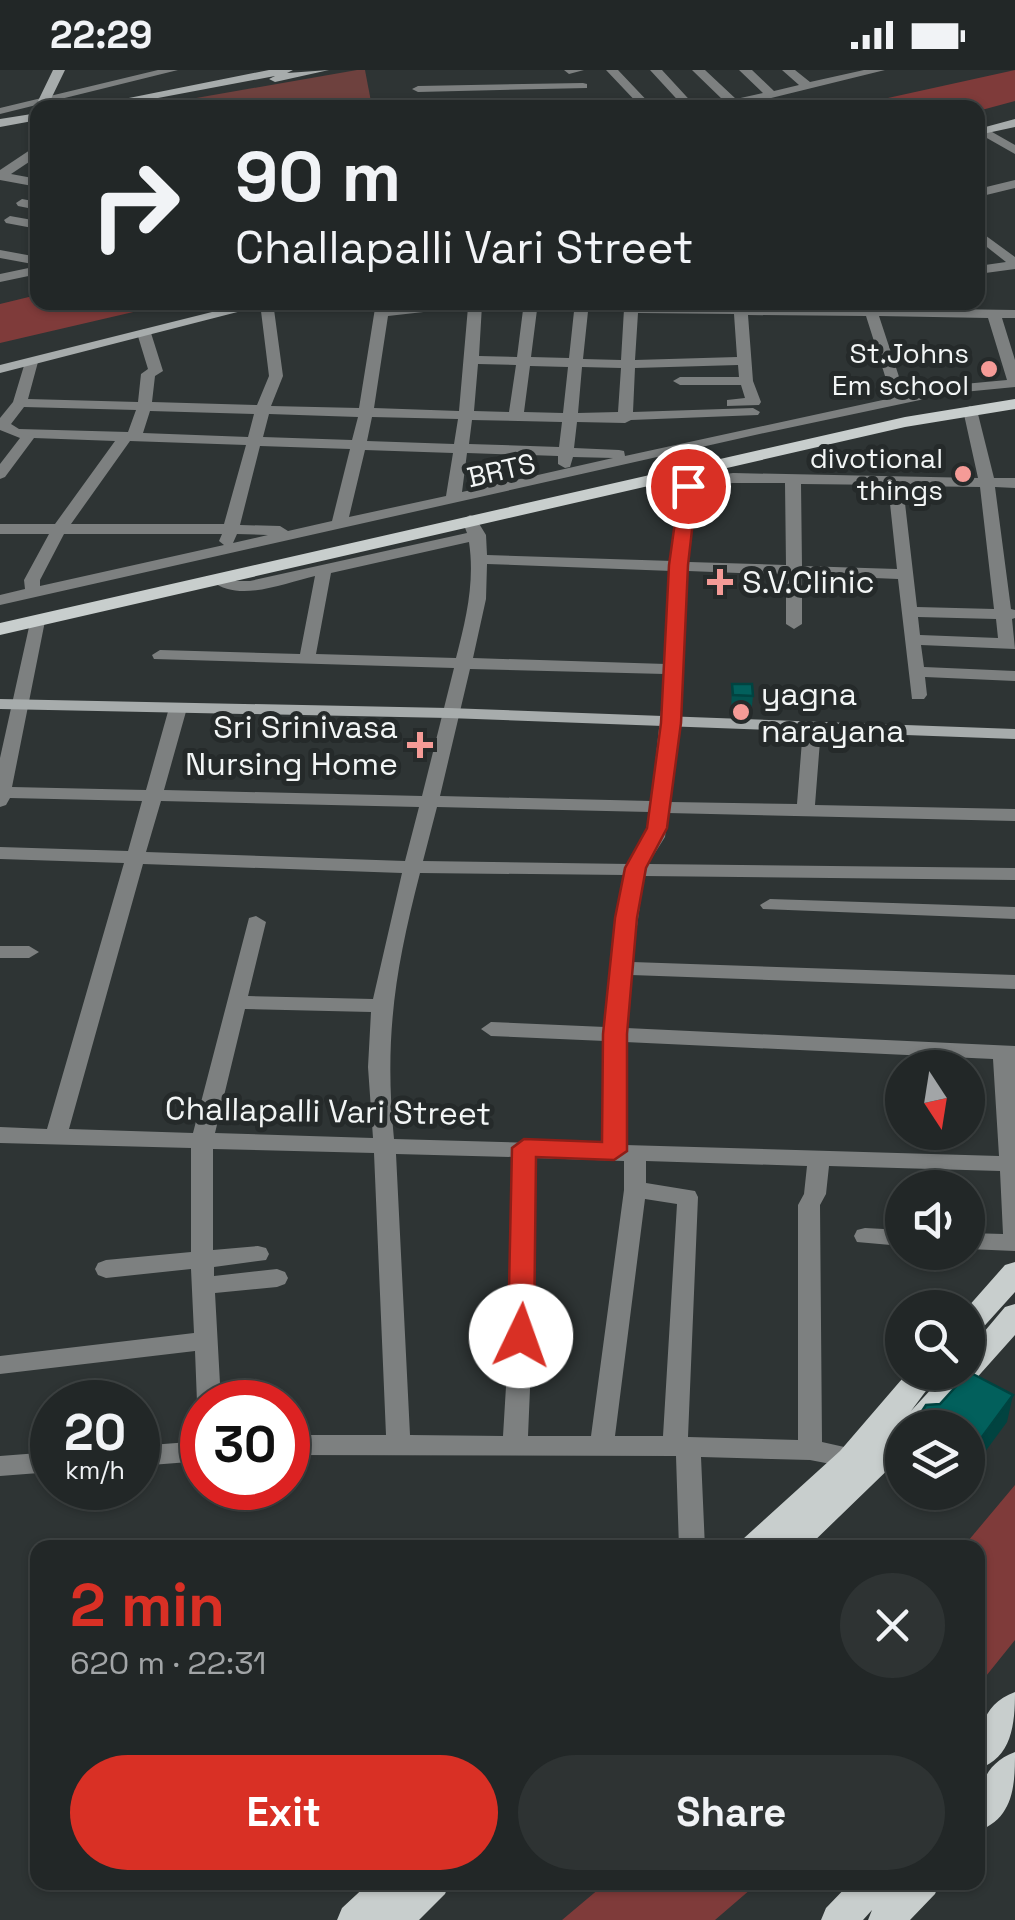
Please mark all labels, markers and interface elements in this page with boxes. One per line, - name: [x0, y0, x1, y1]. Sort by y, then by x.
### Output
- text: 22:29: [50, 11, 152, 59]
- text: 90 m: [235, 132, 401, 221]
- icon: right: [70, 140, 200, 270]
- text: Challapalli Vari Street: [235, 219, 693, 276]
- place label: St.Johns Em school: [832, 335, 969, 403]
- marker: St.Johns Em school: [978, 358, 1000, 380]
- place label: divotional things: [810, 440, 943, 508]
- pin: [646, 444, 731, 529]
- street label: BRTS: [463, 445, 539, 495]
- icon: arrive: [661, 459, 716, 514]
- marker: divotional things: [952, 463, 974, 485]
- place label: S.V.Clinic: [742, 562, 875, 602]
- marker: S.V.Clinic: [707, 569, 733, 595]
- place label: yagna narayana: [761, 674, 905, 751]
- marker: yagna narayana: [730, 701, 752, 723]
- place label: Sri Srinivasa Nursing Home: [185, 707, 398, 784]
- marker: Sri Srinivasa Nursing Home: [407, 732, 433, 758]
- north arrow: [885, 1050, 985, 1150]
- map controls: [885, 1050, 985, 1510]
- street label: Challapalli Vari Street: [165, 1088, 491, 1134]
- button: sound: [885, 1170, 985, 1270]
- position arrow: [469, 1284, 573, 1388]
- button: search: [885, 1290, 985, 1390]
- speed limit sign: 30: [180, 1380, 310, 1510]
- text: 20: [64, 1401, 126, 1465]
- button: layers: [885, 1410, 985, 1510]
- text: km/h: [65, 1454, 125, 1486]
- text: 2 min: [70, 1567, 225, 1644]
- button: close: [840, 1573, 945, 1678]
- text: 620 m · 22:31: [70, 1643, 266, 1683]
- button: Exit: [70, 1755, 498, 1870]
- button: Share: [518, 1755, 945, 1870]

